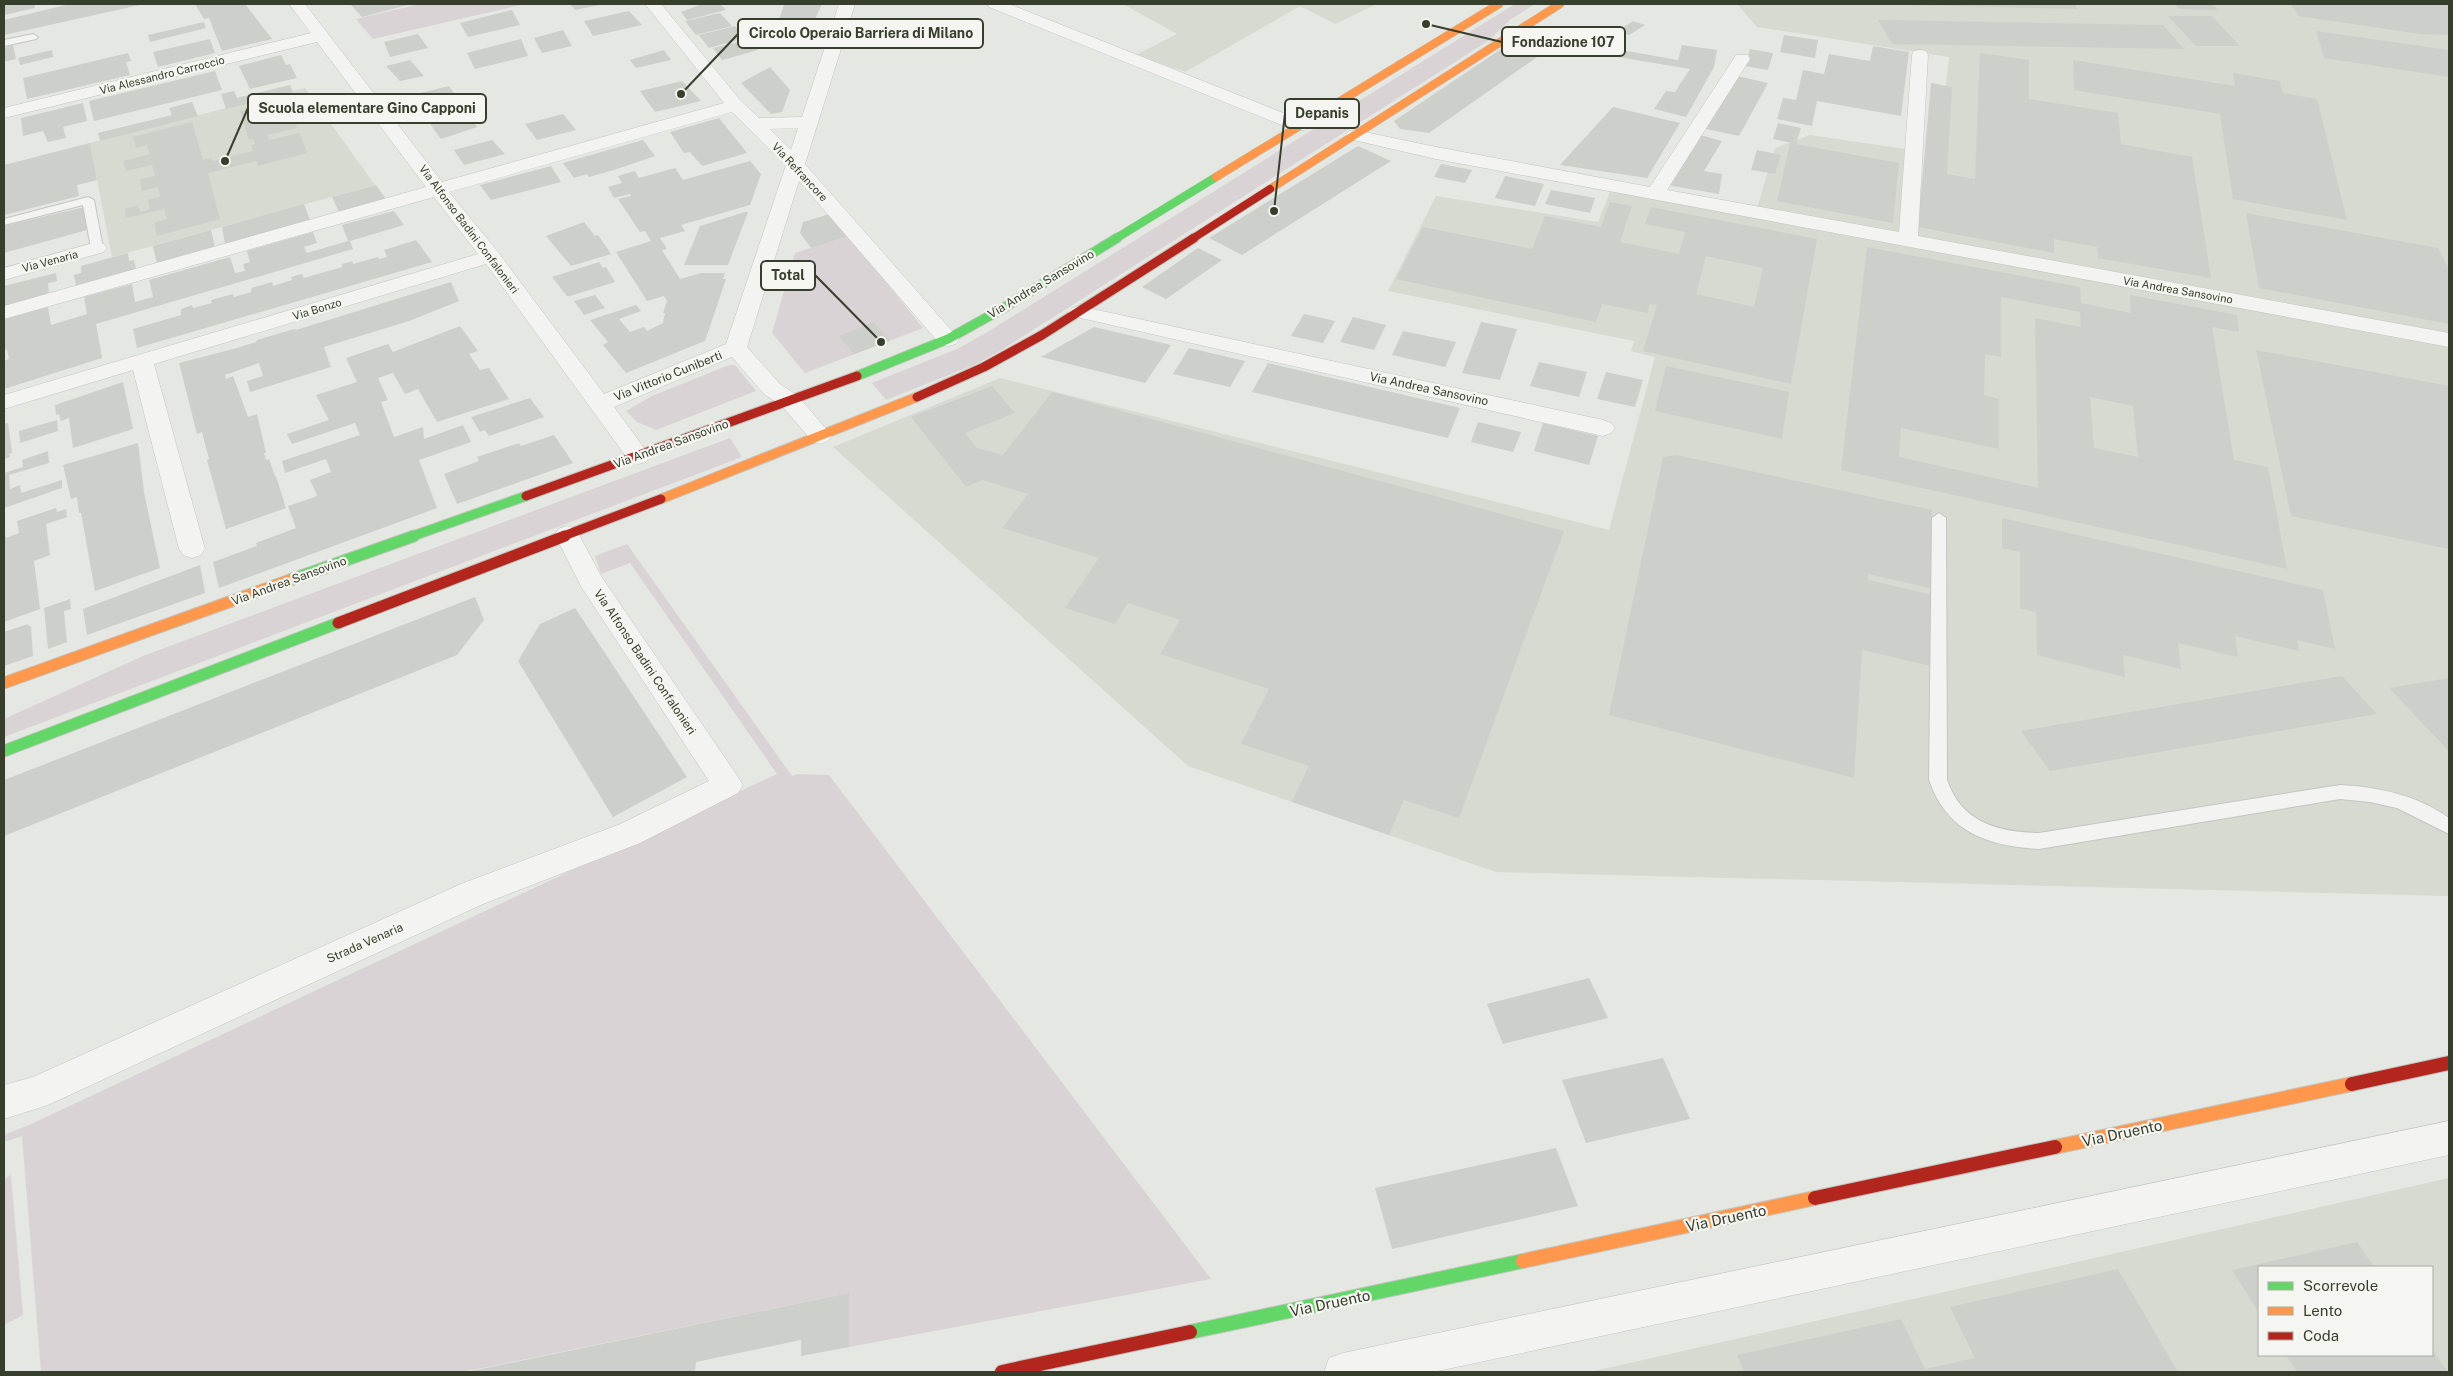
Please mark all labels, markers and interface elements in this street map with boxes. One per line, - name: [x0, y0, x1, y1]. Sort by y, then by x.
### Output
- callout: Circolo Operaio Barriera di Milano: [738, 19, 983, 48]
- text: Circolo Operaio Barriera di Milano: [749, 25, 973, 41]
- callout: Fondazione 107: [1502, 27, 1625, 56]
- text: Fondazione 107: [1512, 34, 1615, 50]
- street label: Via Alessandro Carroccio: [98, 54, 226, 96]
- callout: Scuola elementare Gino Capponi: [248, 94, 486, 123]
- callout: Depanis: [1285, 99, 1359, 128]
- text: Scuola elementare Gino Capponi: [258, 100, 476, 116]
- text: Depanis: [1295, 105, 1349, 121]
- street label: Via Refrancore: [770, 140, 830, 204]
- street label: Via Alfonso Badini Confalonieri: [417, 162, 521, 296]
- street label: Via Andrea Sansovino: [985, 247, 1097, 321]
- street label: Via Venaria: [21, 248, 79, 274]
- callout: Total: [761, 261, 815, 290]
- text: Total: [771, 267, 805, 283]
- street label: Via Andrea Sansovino: [2122, 274, 2234, 306]
- street label: Via Bonzo: [291, 296, 343, 322]
- street label: Via Vittorio Cuniberti: [612, 348, 724, 404]
- street label: Via Andrea Sansovino: [1368, 370, 1490, 408]
- street label: Via Andrea Sansovino: [612, 417, 731, 471]
- street label: Via Andrea Sansovino: [230, 554, 349, 608]
- street label: Via Alfonso Badini Confalonieri: [591, 587, 699, 737]
- street label: Strada Venaria: [325, 920, 405, 966]
- street label: Via Druento: [2080, 1116, 2164, 1150]
- street label: Via Druento: [1684, 1201, 1768, 1235]
- legend: [2258, 1266, 2433, 1356]
- text: Scorrevole: [2303, 1277, 2378, 1294]
- street label: Via Druento: [1288, 1286, 1372, 1320]
- text: Lento: [2303, 1302, 2342, 1319]
- text: Coda: [2303, 1327, 2339, 1344]

